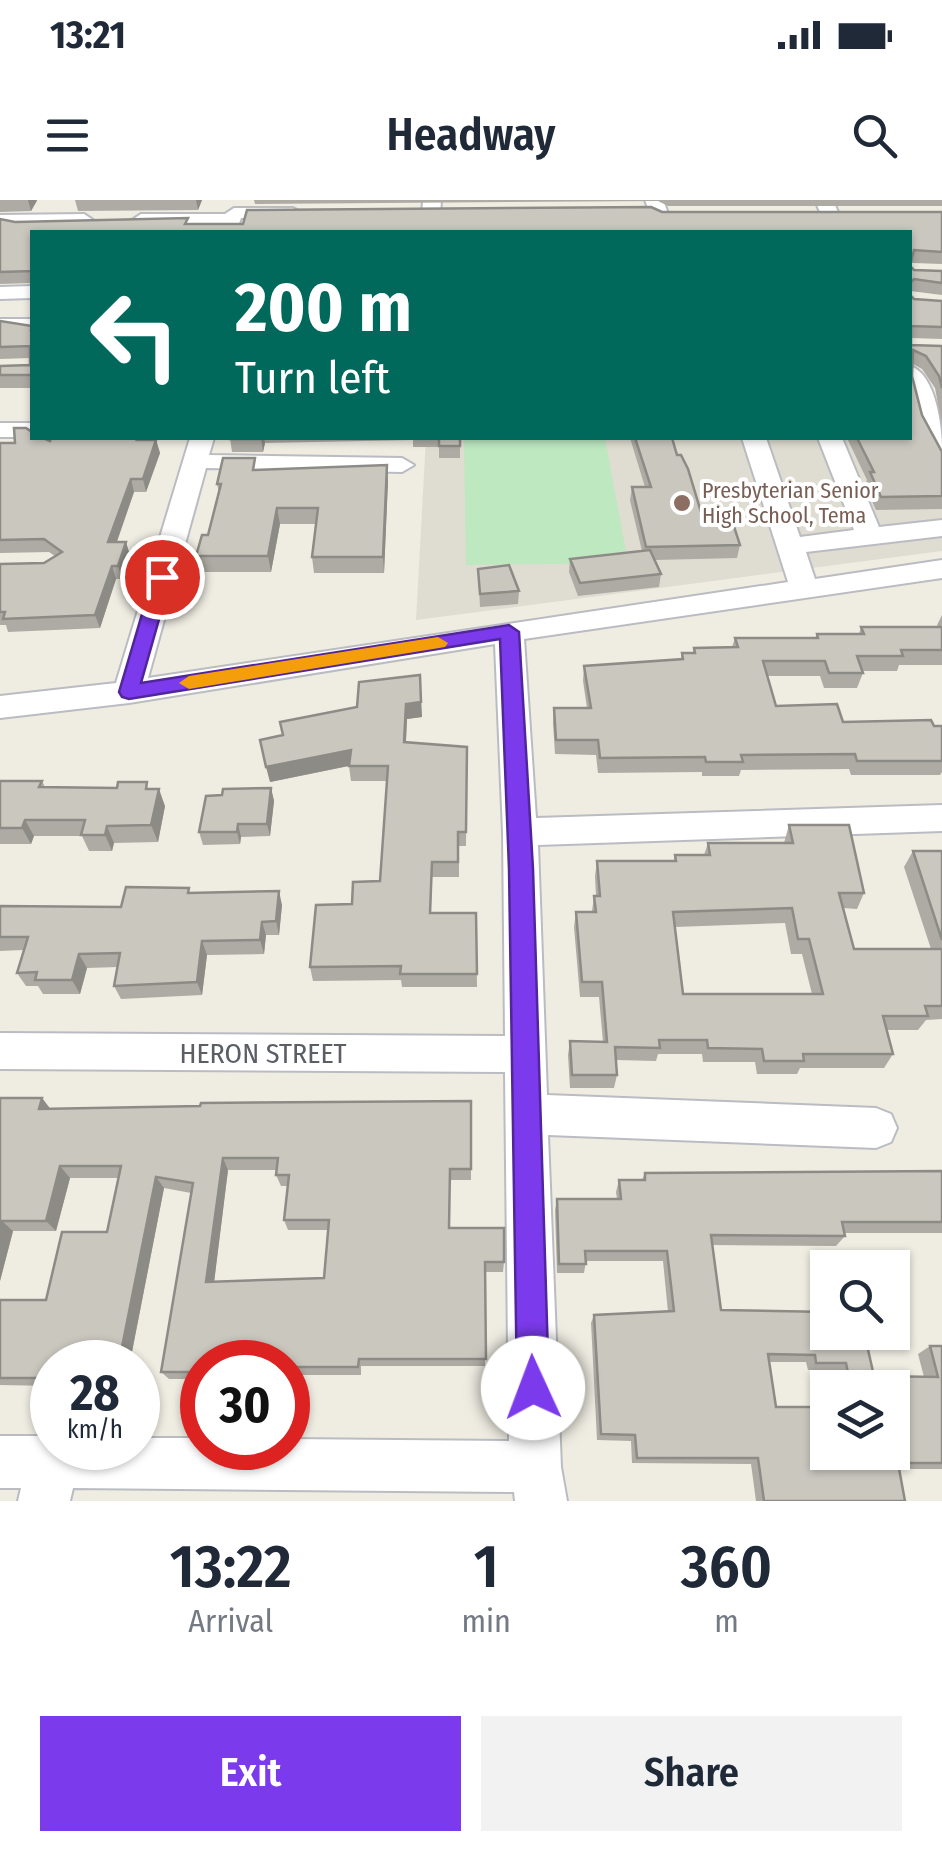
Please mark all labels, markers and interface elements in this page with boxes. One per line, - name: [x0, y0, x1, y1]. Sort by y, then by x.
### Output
- text: 13:21: [50, 12, 126, 58]
- icon: menu: [40, 108, 95, 163]
- text: Headway: [387, 108, 555, 162]
- icon: search: [847, 108, 902, 163]
- text: 200 m: [235, 266, 412, 350]
- icon: left: [70, 270, 200, 400]
- text: Turn left: [235, 351, 390, 405]
- place label: Presbyterian Senior High School, Tema: [702, 477, 879, 529]
- marker: Presbyterian Senior High School, Tema: [671, 492, 693, 514]
- pin: [120, 535, 205, 620]
- icon: arrive: [135, 550, 190, 605]
- street label: HERON STREET: [180, 1037, 347, 1070]
- map controls: [810, 1250, 910, 1470]
- button: search: [810, 1250, 910, 1350]
- position arrow: [481, 1336, 585, 1440]
- speed limit sign: 30: [180, 1340, 310, 1470]
- text: 28: [70, 1363, 120, 1423]
- button: layers: [810, 1370, 910, 1470]
- text: km/h: [67, 1415, 123, 1445]
- text: 13:22: [170, 1531, 292, 1603]
- text: 1: [474, 1531, 499, 1603]
- text: 360: [681, 1531, 772, 1603]
- text: Arrival: [188, 1602, 273, 1640]
- text: min: [461, 1602, 511, 1640]
- text: m: [714, 1602, 739, 1640]
- button: Exit: [40, 1716, 461, 1831]
- button: Share: [481, 1716, 902, 1831]

